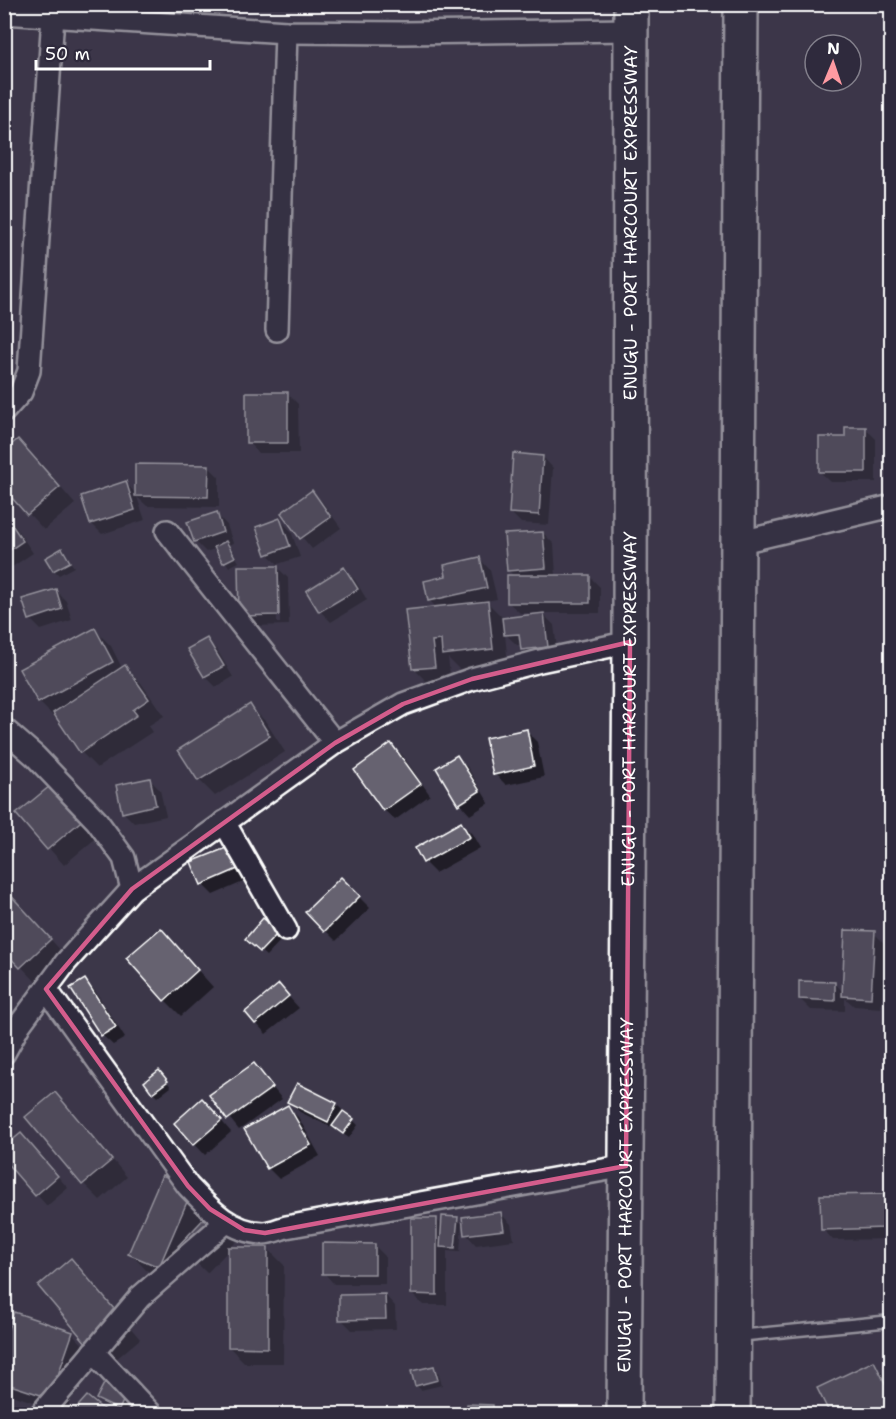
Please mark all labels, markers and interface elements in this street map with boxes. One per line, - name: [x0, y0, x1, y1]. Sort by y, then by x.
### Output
- scale bar: [36, 33, 210, 71]
- north arrow: [803, 33, 863, 93]
- text: N: [827, 38, 840, 59]
- text: 50 m: [45, 42, 90, 66]
- street label: ENUGU - PORT HARCOURT EXPRESSWAY: [618, 45, 643, 401]
- street label: ENUGU - PORT HARCOURT EXPRESSWAY: [616, 531, 642, 887]
- street label: ENUGU - PORT HARCOURT EXPRESSWAY: [612, 1017, 639, 1373]

